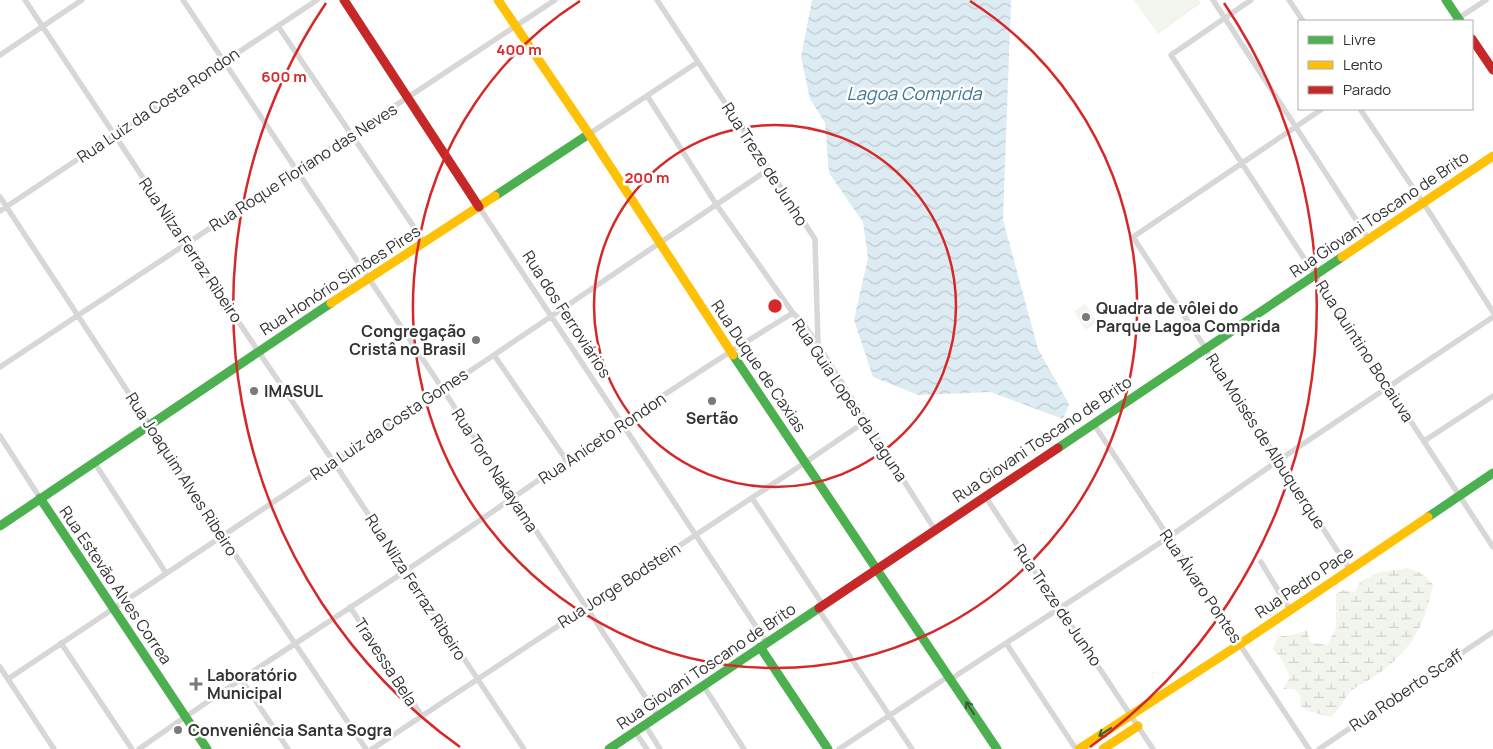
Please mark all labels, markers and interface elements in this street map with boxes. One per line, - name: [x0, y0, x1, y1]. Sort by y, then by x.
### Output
- legend: [1298, 20, 1473, 110]
- text: Livre: [1343, 29, 1376, 50]
- text: 400 m: [496, 39, 542, 60]
- street label: Rua Luiz da Costa Rondon: [72, 42, 244, 168]
- text: Lento: [1343, 54, 1383, 75]
- text: 600 m: [261, 66, 307, 87]
- text: Parado: [1343, 79, 1391, 100]
- water label: Lagoa Comprida: [847, 81, 982, 105]
- street label: Rua Roque Floriano das Neves: [205, 98, 401, 236]
- street label: Rua Treze de Junho: [717, 98, 813, 230]
- street label: Rua Giovani Toscano de Brito: [1285, 146, 1473, 282]
- text: 200 m: [624, 167, 670, 188]
- street label: Rua Nilza Ferraz Ribeiro: [134, 173, 248, 327]
- street label: Rua Honório Simões Pires: [255, 220, 425, 340]
- street label: Rua dos Ferroviários: [518, 246, 616, 382]
- street label: Rua Quintino Bocaiuva: [1311, 276, 1419, 426]
- street label: Rua Duque de Caxias: [706, 295, 812, 437]
- centre of rings: [766, 297, 784, 315]
- place label: Quadra de vôlei do Parque Lagoa Comprida: [1096, 297, 1280, 337]
- marker: Quadra de vôlei do Parque Lagoa Comprida: [1080, 311, 1092, 323]
- street label: Rua Guia Lopes da Laguna: [787, 314, 913, 486]
- place label: Congregação Cristâ no Brasil: [349, 320, 466, 360]
- marker: Congregação Cristâ no Brasil: [470, 334, 482, 346]
- street label: Rua Moisés de Albuquerque: [1201, 349, 1331, 533]
- street label: Rua Luiz da Costa Gomes: [306, 363, 472, 485]
- street label: Rua Giovani Toscano de Brito: [948, 371, 1136, 507]
- place label: IMASUL: [264, 380, 324, 402]
- marker: IMASUL: [248, 385, 260, 397]
- street label: Rua Aniceto Rondon: [534, 387, 670, 489]
- street label: Rua Joaquim Alves Ribeiro: [121, 388, 243, 560]
- marker: Sertão: [706, 395, 718, 407]
- street label: Rua Toro Nakayama: [447, 404, 543, 536]
- place label: Sertão: [686, 407, 738, 429]
- street label: Rua Estevão Alves Correa: [55, 502, 177, 668]
- street label: Rua Nilza Ferraz Ribeiro: [360, 509, 472, 665]
- street label: Rua Álvaro Pontes: [1155, 525, 1247, 647]
- street label: Rua Jorge Bodstein: [554, 537, 684, 633]
- street label: Rua Treze de Junho: [1009, 539, 1107, 671]
- street label: Rua Pedro Pace: [1250, 541, 1358, 623]
- street label: Rua Giovani Toscano de Brito: [612, 598, 800, 734]
- street label: Travessa Bela: [349, 614, 423, 710]
- street label: Rua Roberto Scaff: [1345, 644, 1467, 736]
- place label: Laboratório Municipal: [207, 664, 297, 704]
- marker: Laboratório Municipal: [189, 677, 203, 691]
- one-way arrow: [965, 702, 975, 716]
- place label: Conveniência Santa Sogra: [188, 719, 392, 741]
- marker: Conveniência Santa Sogra: [172, 724, 184, 736]
- one-way arrow: [1098, 727, 1112, 737]

